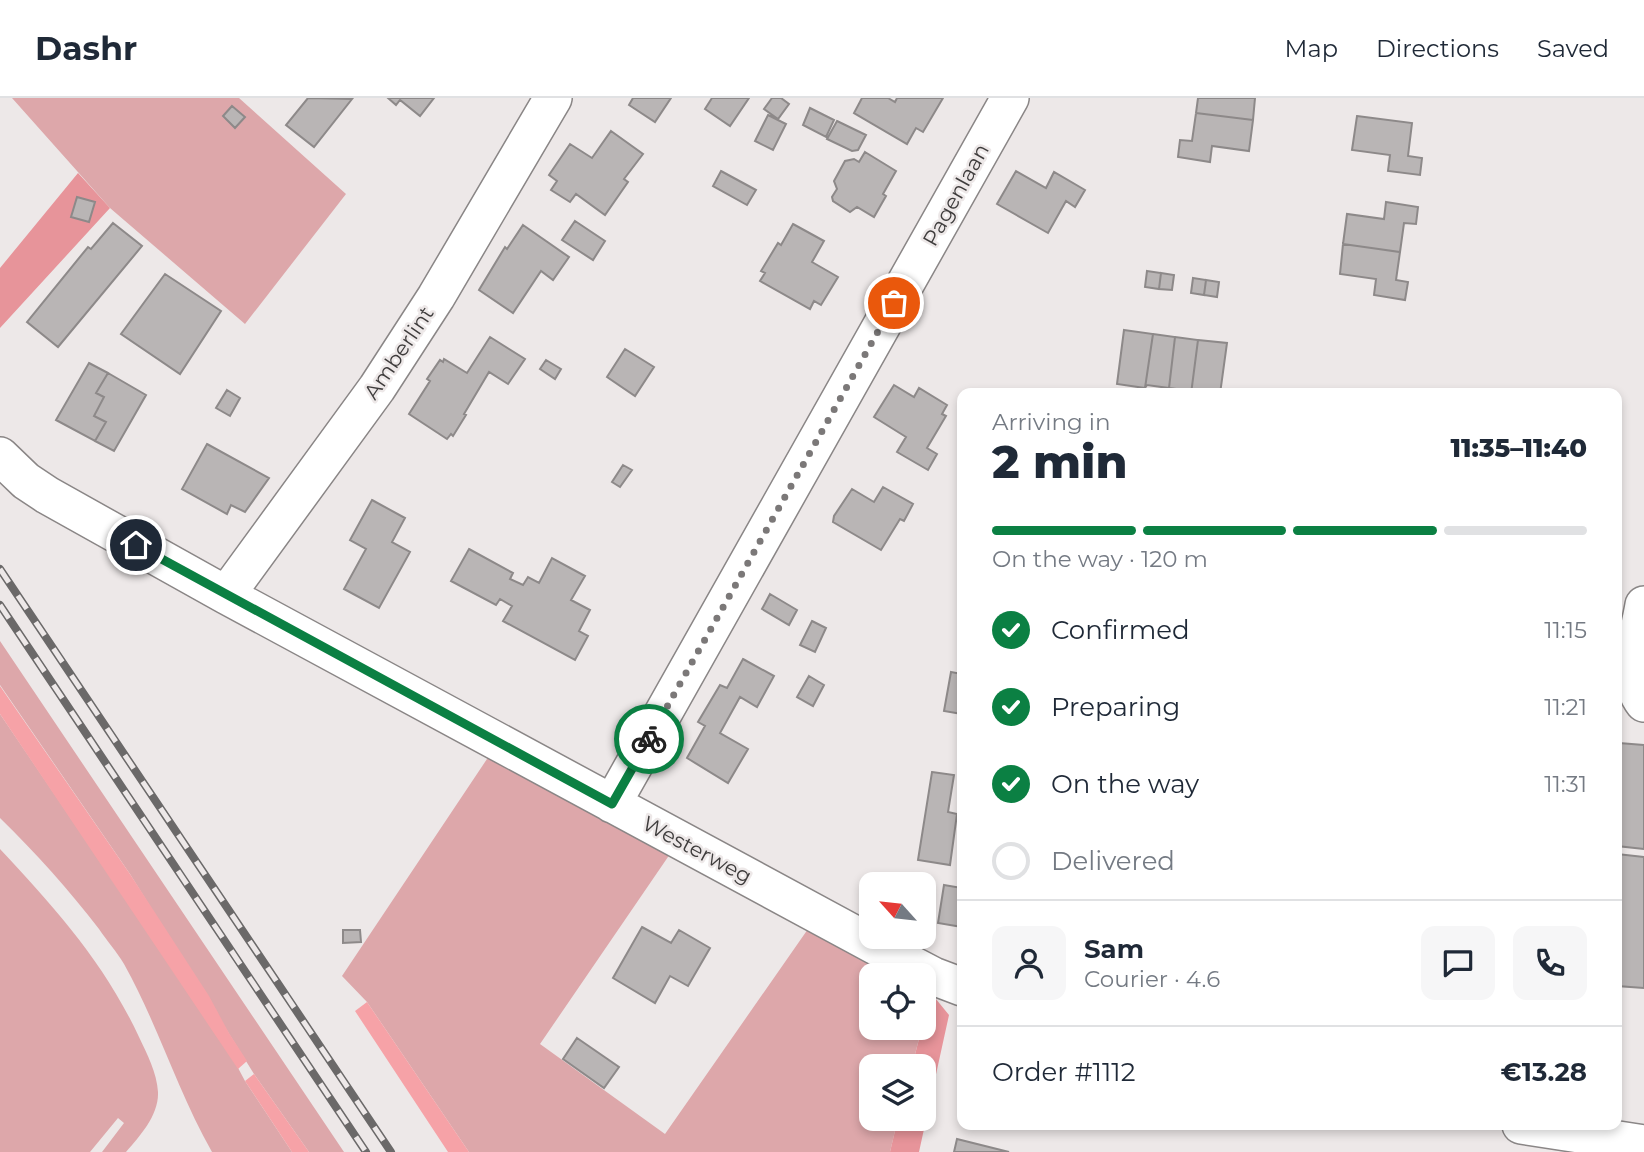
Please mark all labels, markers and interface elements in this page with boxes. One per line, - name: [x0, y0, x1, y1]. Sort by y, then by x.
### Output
- text: Dashr: [35, 28, 137, 68]
- text: Map: [1285, 34, 1338, 63]
- text: Directions: [1376, 34, 1499, 63]
- text: Saved: [1537, 34, 1609, 63]
- street label: Pagenlaan: [917, 139, 994, 250]
- pin: [864, 273, 924, 333]
- icon: bag: [875, 284, 913, 322]
- street label: Amberlint: [358, 302, 439, 404]
- text: Arriving in: [992, 408, 1111, 436]
- text: 11:35–11:40: [1451, 432, 1587, 464]
- text: 2 min: [992, 433, 1127, 490]
- pin: [106, 515, 166, 575]
- icon: home: [117, 526, 155, 564]
- text: On the way · 120 m: [992, 545, 1208, 573]
- icon: check: [992, 611, 1030, 649]
- text: Confirmed: [1051, 614, 1190, 646]
- text: 11:15: [1544, 616, 1587, 644]
- icon: check: [992, 688, 1030, 726]
- text: Preparing: [1051, 691, 1180, 723]
- text: 11:21: [1544, 693, 1587, 721]
- courier: [614, 704, 684, 774]
- icon: bike: [630, 720, 668, 758]
- icon: check: [992, 765, 1030, 803]
- text: On the way: [1051, 768, 1199, 800]
- text: 11:31: [1544, 770, 1587, 798]
- street label: Westerweg: [638, 810, 756, 889]
- text: Delivered: [1051, 845, 1175, 877]
- north arrow: [859, 872, 936, 948]
- map controls: [859, 872, 936, 1131]
- button: person: [992, 926, 1066, 1000]
- button: chat: [1421, 926, 1495, 1000]
- button: phone: [1513, 926, 1587, 1000]
- text: Sam: [1084, 933, 1144, 965]
- button: locate: [859, 963, 936, 1040]
- text: Courier · 4.6: [1084, 965, 1220, 993]
- button: layers: [859, 1054, 936, 1131]
- text: Order #1112: [992, 1056, 1136, 1088]
- text: €13.28: [1500, 1056, 1587, 1088]

